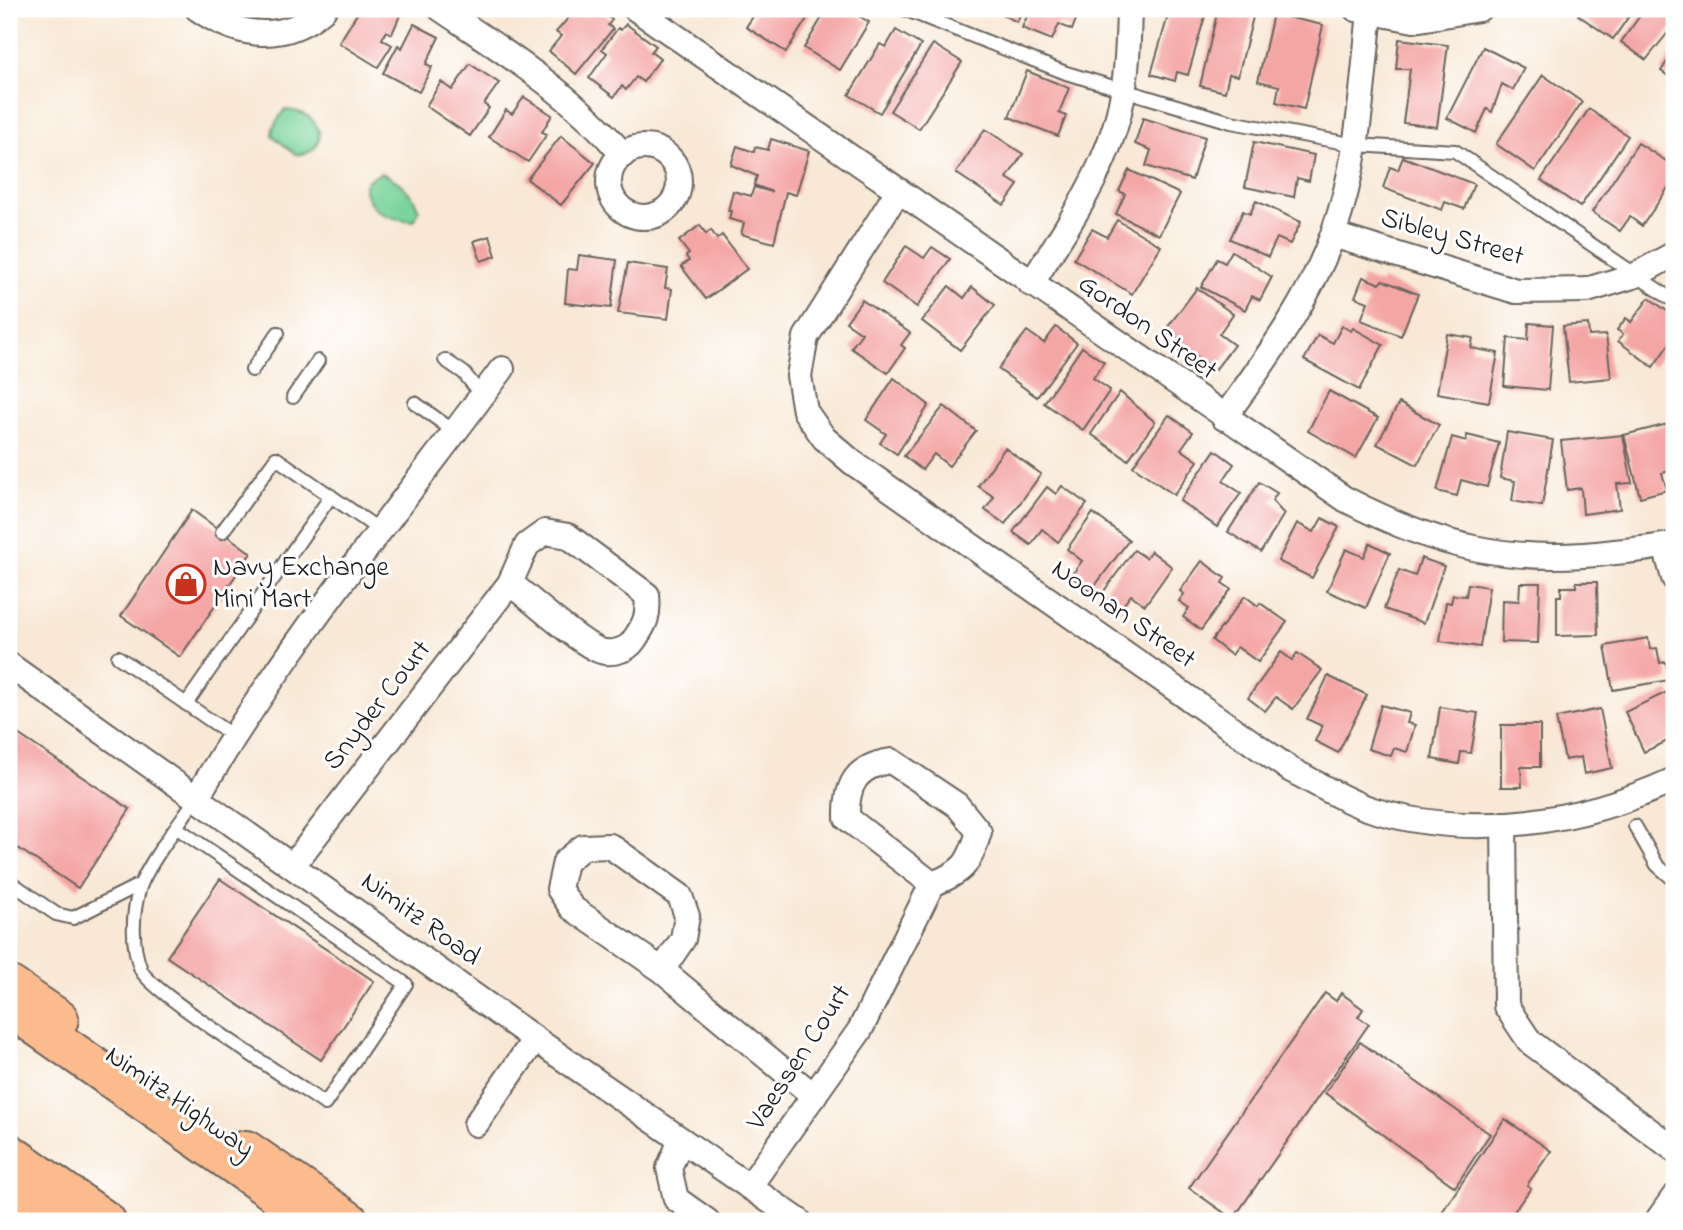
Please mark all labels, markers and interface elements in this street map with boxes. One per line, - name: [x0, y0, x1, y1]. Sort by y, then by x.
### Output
- street label: Sibley Street: [1376, 198, 1528, 278]
- street label: Gordon Street: [1069, 265, 1225, 391]
- place label: Navy Exchange Mini Mart: [213, 548, 389, 621]
- street label: Noonan Street: [1042, 550, 1204, 680]
- shop icon: Navy Exchange Mini Mart: [165, 563, 207, 605]
- street label: Snyder Court: [314, 632, 442, 780]
- street label: Nimitz Road: [351, 862, 489, 978]
- street label: Vaessen Court: [737, 977, 863, 1140]
- street label: Nimitz Highway: [96, 1036, 262, 1170]

